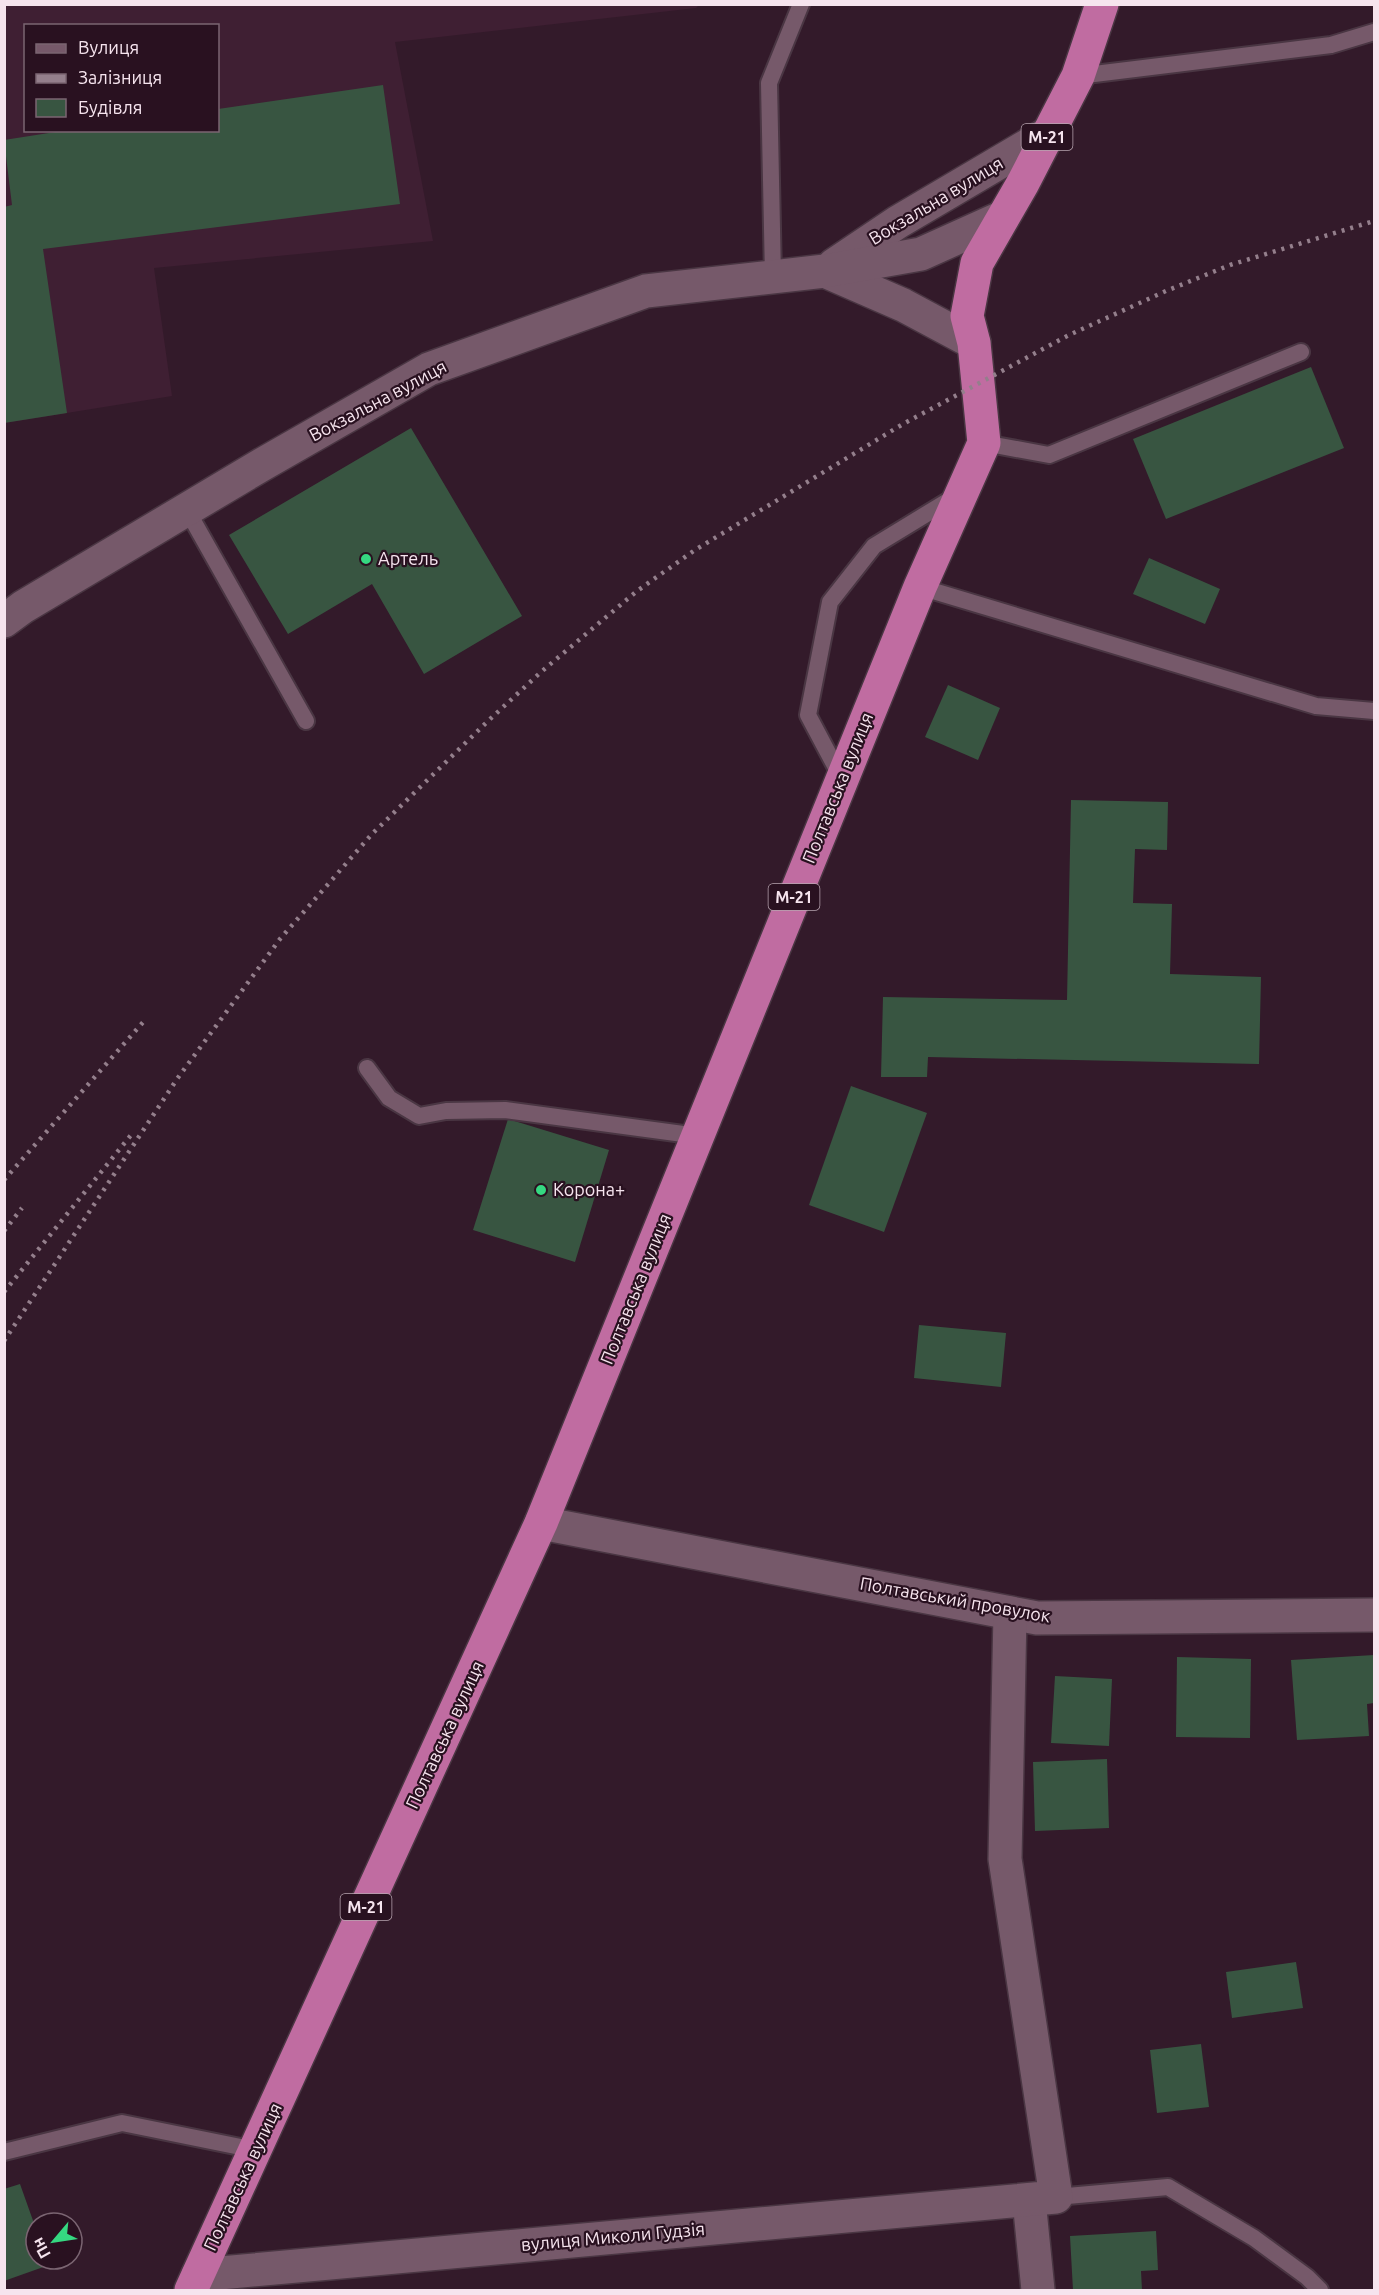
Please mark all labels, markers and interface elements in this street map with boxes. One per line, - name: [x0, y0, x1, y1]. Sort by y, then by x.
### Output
- legend: [24, 24, 219, 132]
- text: Вулиця: [78, 37, 139, 57]
- text: Залізниця: [78, 67, 162, 87]
- text: Будівля: [78, 97, 143, 117]
- road number: М-21: [1022, 124, 1072, 150]
- street label: Вокзальна вулиця: [865, 152, 1006, 248]
- street label: Вокзальна вулиця: [306, 355, 450, 445]
- place label: Артель: [378, 548, 438, 568]
- marker: Артель: [359, 552, 373, 566]
- street label: Полтавська вулиця: [798, 709, 876, 866]
- road number: М-21: [768, 884, 820, 910]
- place label: Корона+: [553, 1179, 625, 1199]
- marker: Корона+: [534, 1183, 548, 1197]
- street label: Полтавська вулиця: [596, 1210, 674, 1367]
- street label: Полтавський провулок: [858, 1572, 1052, 1626]
- street label: Полтавська вулиця: [401, 1658, 487, 1812]
- road number: М-21: [340, 1894, 392, 1920]
- street label: Полтавська вулиця: [199, 2100, 285, 2254]
- north arrow: [24, 2211, 84, 2271]
- street label: вулиця Миколи Гудзія: [520, 2218, 706, 2254]
- text: Пн: [28, 2235, 54, 2262]

